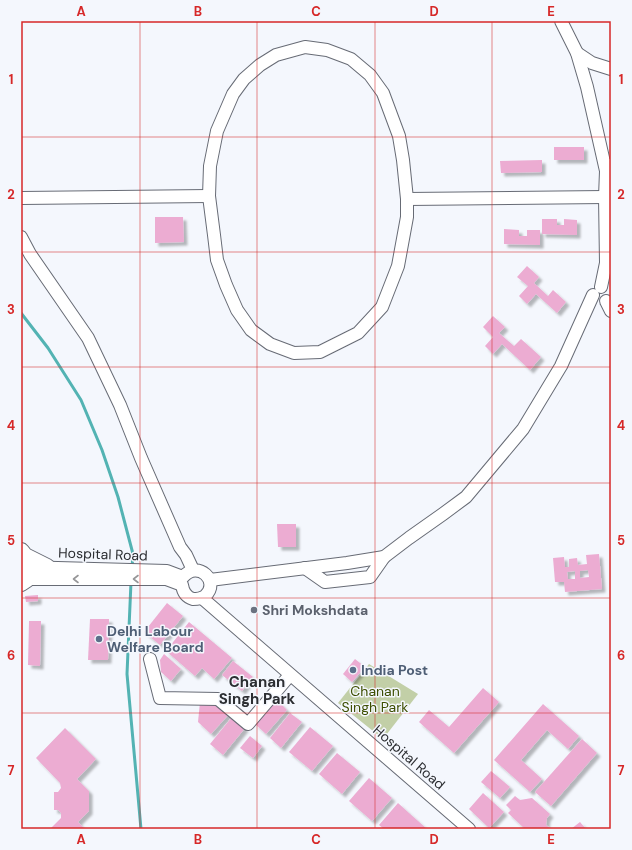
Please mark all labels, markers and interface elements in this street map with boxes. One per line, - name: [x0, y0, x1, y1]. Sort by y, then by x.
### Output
- text: A: [76, 3, 86, 20]
- text: B: [194, 3, 202, 20]
- text: C: [311, 3, 321, 20]
- text: D: [429, 3, 439, 20]
- text: E: [547, 3, 555, 20]
- text: 1: [9, 71, 13, 88]
- text: 1: [619, 71, 623, 88]
- text: 2: [7, 186, 15, 203]
- text: 2: [617, 186, 625, 203]
- text: 3: [7, 301, 15, 318]
- text: 3: [617, 301, 625, 318]
- text: 4: [7, 417, 15, 434]
- text: 4: [617, 417, 625, 434]
- text: 5: [7, 532, 15, 549]
- text: 5: [617, 532, 625, 549]
- street label: Hospital Road: [58, 543, 148, 565]
- one-way arrow: [73, 575, 79, 583]
- one-way arrow: [133, 575, 139, 583]
- place label: Shri Mokshdata: [262, 601, 368, 619]
- marker: Shri Mokshdata: [249, 605, 259, 615]
- place label: Delhi Labour Welfare Board: [107, 622, 204, 656]
- marker: Delhi Labour Welfare Board: [94, 634, 104, 644]
- text: 6: [7, 647, 15, 664]
- text: 6: [617, 647, 625, 664]
- place label: India Post: [361, 661, 428, 679]
- marker: India Post: [348, 665, 358, 675]
- district label: Chanan Singh Park: [219, 672, 296, 709]
- park label: Chanan Singh Park: [342, 682, 408, 716]
- street label: Hospital Road: [369, 721, 449, 793]
- text: 7: [8, 762, 15, 779]
- text: 7: [618, 762, 625, 779]
- text: A: [76, 831, 86, 848]
- text: B: [194, 831, 202, 848]
- text: C: [311, 831, 321, 848]
- text: D: [429, 831, 439, 848]
- text: E: [547, 831, 555, 848]

